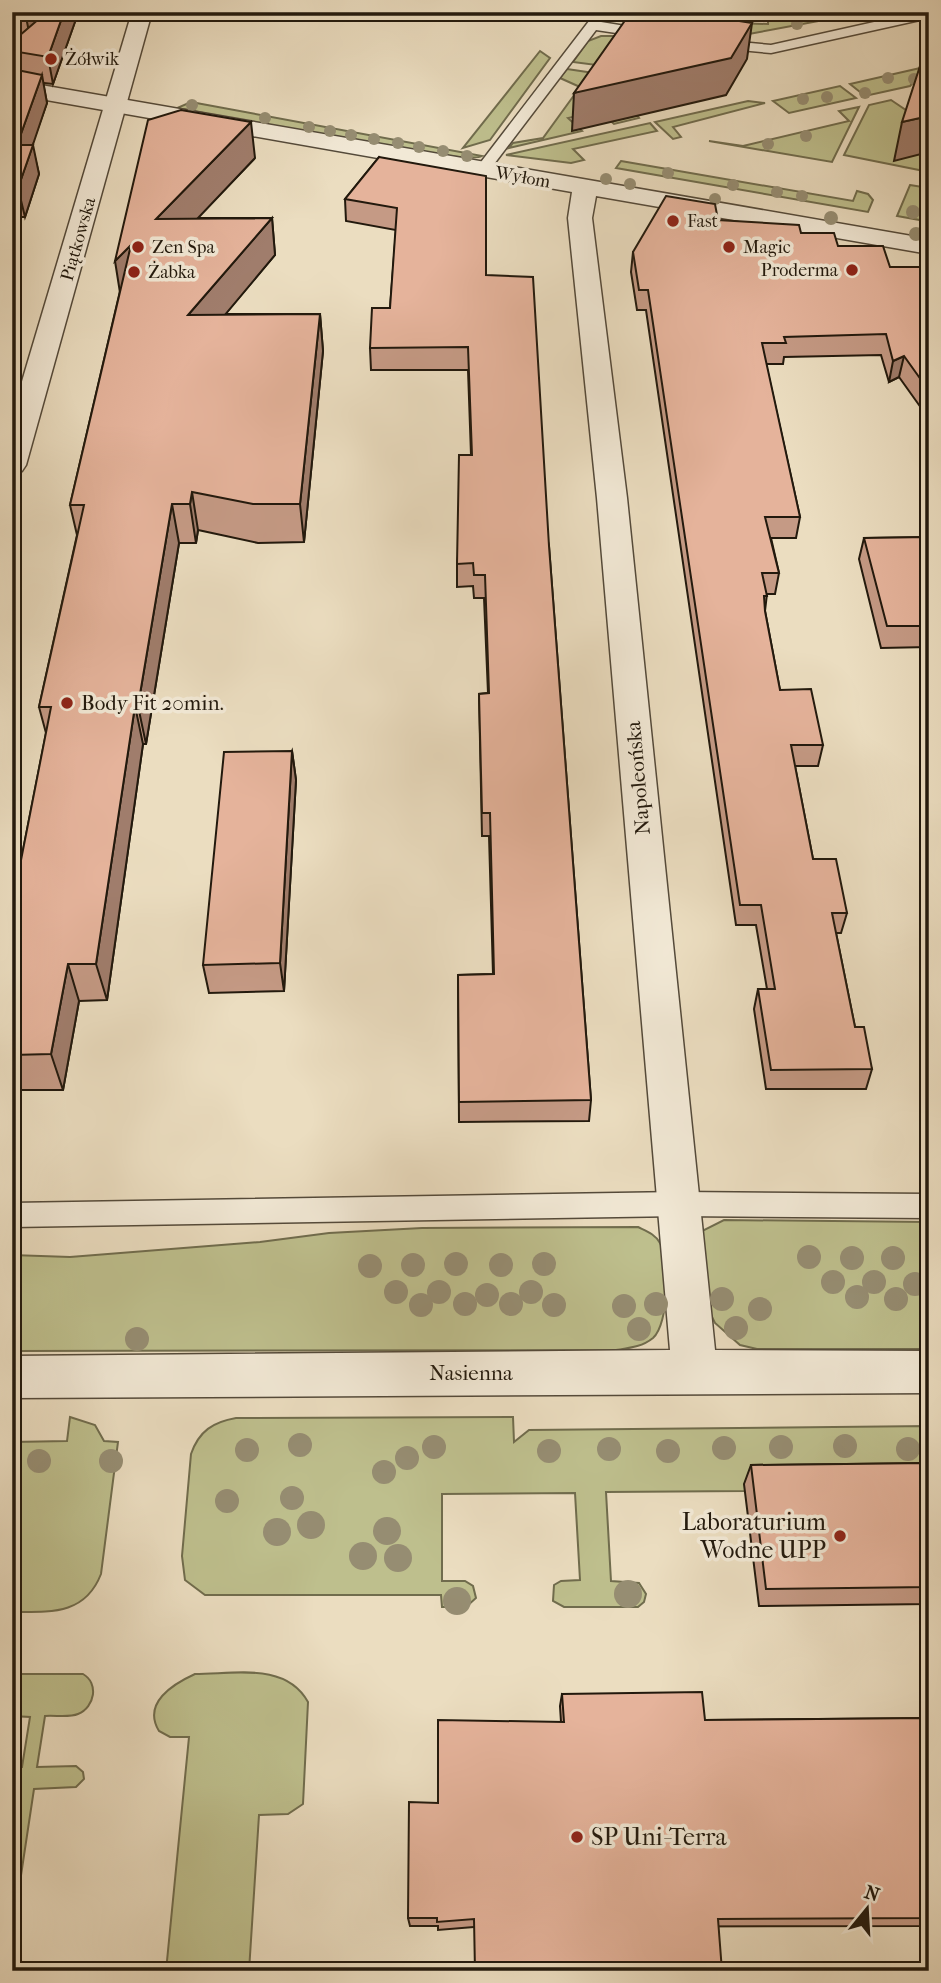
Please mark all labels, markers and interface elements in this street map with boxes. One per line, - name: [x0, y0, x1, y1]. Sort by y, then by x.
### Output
- place label: Żółwik: [65, 48, 120, 70]
- marker: Żółwik: [43, 51, 59, 67]
- street label: Wyłom: [493, 162, 552, 193]
- street label: Piątkowska: [56, 194, 101, 283]
- place label: Fast: [687, 211, 719, 232]
- marker: Fast: [665, 213, 681, 229]
- place label: Zen Spa: [152, 237, 215, 258]
- place label: Magic: [743, 237, 791, 258]
- marker: Zen Spa: [130, 239, 146, 255]
- marker: Magic: [721, 239, 737, 255]
- place label: Proderma: [761, 260, 839, 281]
- place label: Żabka: [148, 261, 196, 283]
- marker: Proderma: [844, 262, 860, 278]
- marker: Żabka: [126, 264, 142, 280]
- place label: Body Fit 20min.: [81, 691, 224, 715]
- marker: Body Fit 20min.: [59, 695, 75, 711]
- street label: Napoleońska: [621, 720, 655, 836]
- street label: Nasienna: [429, 1361, 513, 1385]
- place label: Laboraturium Wodne UPP: [682, 1508, 826, 1564]
- marker: Laboraturium Wodne UPP: [832, 1528, 848, 1544]
- place label: SP Uni-Terra: [591, 1823, 727, 1851]
- marker: SP Uni-Terra: [569, 1829, 585, 1845]
- north arrow: [832, 1874, 902, 1944]
- text: N: [862, 1881, 883, 1907]

